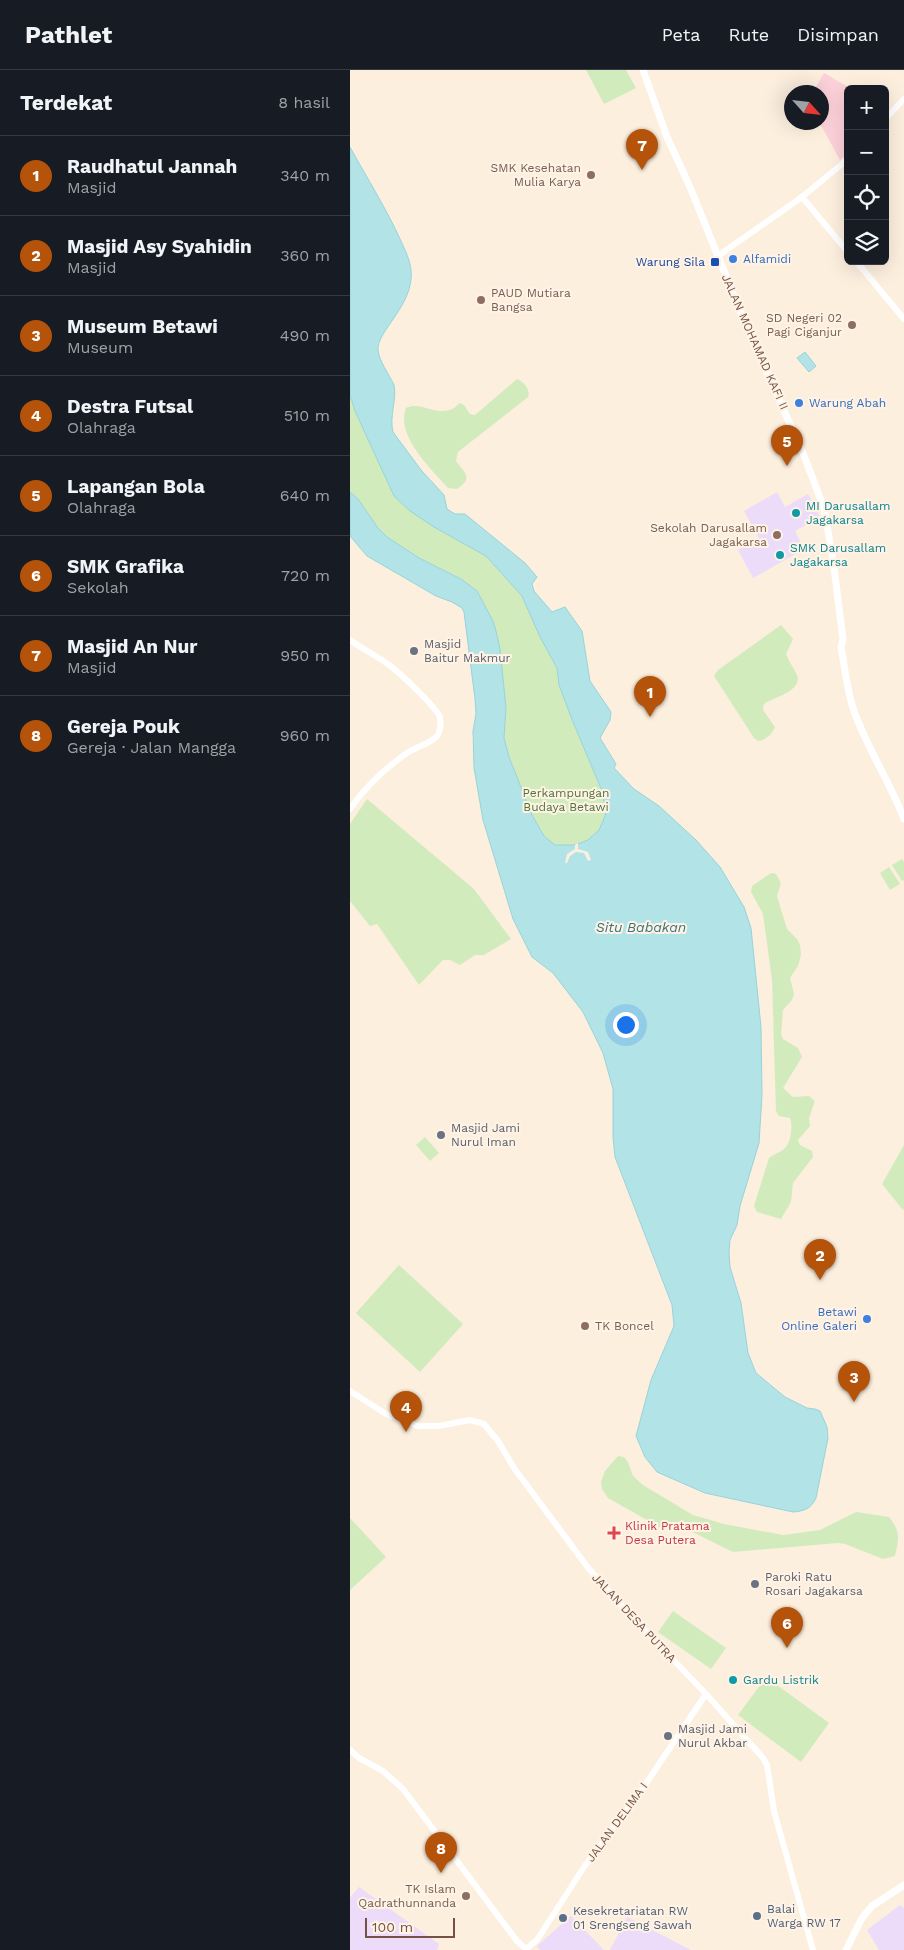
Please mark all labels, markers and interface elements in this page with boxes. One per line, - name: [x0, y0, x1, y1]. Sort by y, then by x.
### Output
- text: Pathlet: [25, 21, 112, 49]
- text: Peta: [662, 24, 700, 45]
- text: Rute: [728, 24, 769, 45]
- text: Disimpan: [797, 24, 879, 45]
- north arrow: [784, 85, 829, 130]
- map controls: [844, 85, 889, 265]
- button: +: [844, 85, 889, 130]
- text: Terdekat: [20, 90, 112, 115]
- text: 8 hasil: [278, 93, 330, 112]
- pin: 7: [626, 129, 658, 170]
- button: −: [844, 130, 889, 175]
- text: Raudhatul Jannah: [67, 155, 237, 178]
- place label: SMK Kesehatan Mulia Karya: [490, 161, 581, 189]
- text: 1: [33, 166, 39, 185]
- text: 340 m: [280, 166, 330, 185]
- marker: SMK Kesehatan Mulia Karya: [585, 169, 597, 181]
- button: locate: [844, 175, 889, 220]
- text: Masjid: [67, 178, 117, 197]
- button: layers: [844, 220, 889, 265]
- text: Masjid Asy Syahidin: [67, 235, 252, 258]
- text: 2: [31, 246, 41, 265]
- text: 360 m: [280, 246, 330, 265]
- place label: Alfamidi: [743, 252, 791, 266]
- marker: Alfamidi: [727, 253, 739, 265]
- place label: Warung Sila: [636, 255, 705, 269]
- marker: Warung Sila: [709, 256, 721, 268]
- text: Masjid: [67, 258, 117, 277]
- street label: JALAN MOHAMAD KAFI II: [719, 272, 791, 412]
- place label: PAUD Mutiara Bangsa: [491, 286, 571, 314]
- marker: PAUD Mutiara Bangsa: [475, 294, 487, 306]
- place label: SD Negeri 02 Pagi Ciganjur: [766, 311, 842, 339]
- text: Museum Betawi: [67, 315, 218, 338]
- marker: SD Negeri 02 Pagi Ciganjur: [846, 319, 858, 331]
- text: 3: [31, 326, 41, 345]
- text: 490 m: [280, 326, 330, 345]
- text: Museum: [67, 338, 133, 357]
- text: Destra Futsal: [67, 395, 193, 418]
- place label: Warung Abah: [809, 396, 886, 410]
- marker: Warung Abah: [793, 397, 805, 409]
- text: 4: [31, 406, 41, 425]
- text: 510 m: [284, 406, 330, 425]
- text: Olahraga: [67, 418, 136, 437]
- pin: 5: [771, 425, 803, 466]
- text: Lapangan Bola: [67, 475, 205, 498]
- text: 5: [31, 486, 41, 505]
- text: 640 m: [280, 486, 330, 505]
- text: Olahraga: [67, 498, 136, 517]
- place label: MI Darusallam Jagakarsa: [806, 499, 890, 527]
- marker: MI Darusallam Jagakarsa: [790, 507, 802, 519]
- place label: Sekolah Darusallam Jagakarsa: [650, 521, 767, 549]
- marker: Sekolah Darusallam Jagakarsa: [771, 529, 783, 541]
- place label: SMK Darusallam Jagakarsa: [790, 541, 886, 569]
- marker: SMK Darusallam Jagakarsa: [774, 549, 786, 561]
- text: SMK Grafika: [67, 555, 184, 578]
- text: 6: [31, 566, 41, 585]
- text: 720 m: [281, 566, 330, 585]
- text: Sekolah: [67, 578, 129, 597]
- text: Masjid An Nur: [67, 635, 197, 658]
- place label: Masjid Baitur Makmur: [424, 637, 511, 665]
- marker: Masjid Baitur Makmur: [408, 645, 420, 657]
- text: 7: [31, 646, 41, 665]
- text: 950 m: [280, 646, 330, 665]
- text: Masjid: [67, 658, 117, 677]
- pin: 1: [634, 676, 666, 717]
- text: Gereja Pouk: [67, 715, 180, 738]
- text: 8: [31, 726, 41, 745]
- text: 960 m: [280, 726, 330, 745]
- text: Gereja · Jalan Mangga: [67, 738, 236, 757]
- park label: Perkampungan Budaya Betawi: [523, 786, 609, 814]
- water label: Situ Babakan: [596, 919, 686, 935]
- your location: [613, 1012, 639, 1038]
- place label: Masjid Jami Nurul Iman: [451, 1121, 520, 1149]
- marker: Masjid Jami Nurul Iman: [435, 1129, 447, 1141]
- pin: 2: [804, 1239, 836, 1280]
- place label: Betawi Online Galeri: [781, 1305, 857, 1333]
- marker: Betawi Online Galeri: [861, 1313, 873, 1325]
- place label: TK Boncel: [595, 1319, 654, 1333]
- marker: TK Boncel: [579, 1320, 591, 1332]
- pin: 3: [838, 1361, 870, 1402]
- pin: 4: [390, 1391, 422, 1432]
- place label: Klinik Pratama Desa Putera: [625, 1519, 710, 1547]
- marker: Klinik Pratama Desa Putera: [607, 1526, 621, 1540]
- place label: Paroki Ratu Rosari Jagakarsa: [765, 1570, 863, 1598]
- street label: JALAN DESA PUTRA: [589, 1571, 679, 1666]
- marker: Paroki Ratu Rosari Jagakarsa: [749, 1578, 761, 1590]
- pin: 6: [771, 1607, 803, 1648]
- place label: Gardu Listrik: [743, 1673, 819, 1687]
- marker: Gardu Listrik: [727, 1674, 739, 1686]
- place label: Masjid Jami Nurul Akbar: [678, 1722, 747, 1750]
- marker: Masjid Jami Nurul Akbar: [662, 1730, 674, 1742]
- street label: JALAN DELIMA I: [583, 1780, 651, 1864]
- pin: 8: [425, 1832, 457, 1873]
- place label: TK Islam Qadrathunnanda: [358, 1882, 456, 1910]
- marker: TK Islam Qadrathunnanda: [460, 1890, 472, 1902]
- place label: Balai Warga RW 17: [767, 1902, 841, 1930]
- place label: Kesekretariatan RW 01 Srengseng Sawah: [573, 1904, 692, 1932]
- marker: Balai Warga RW 17: [751, 1910, 763, 1922]
- marker: Kesekretariatan RW 01 Srengseng Sawah: [557, 1912, 569, 1924]
- scale bar: [365, 1915, 455, 1938]
- text: 100 m: [372, 1919, 413, 1935]

